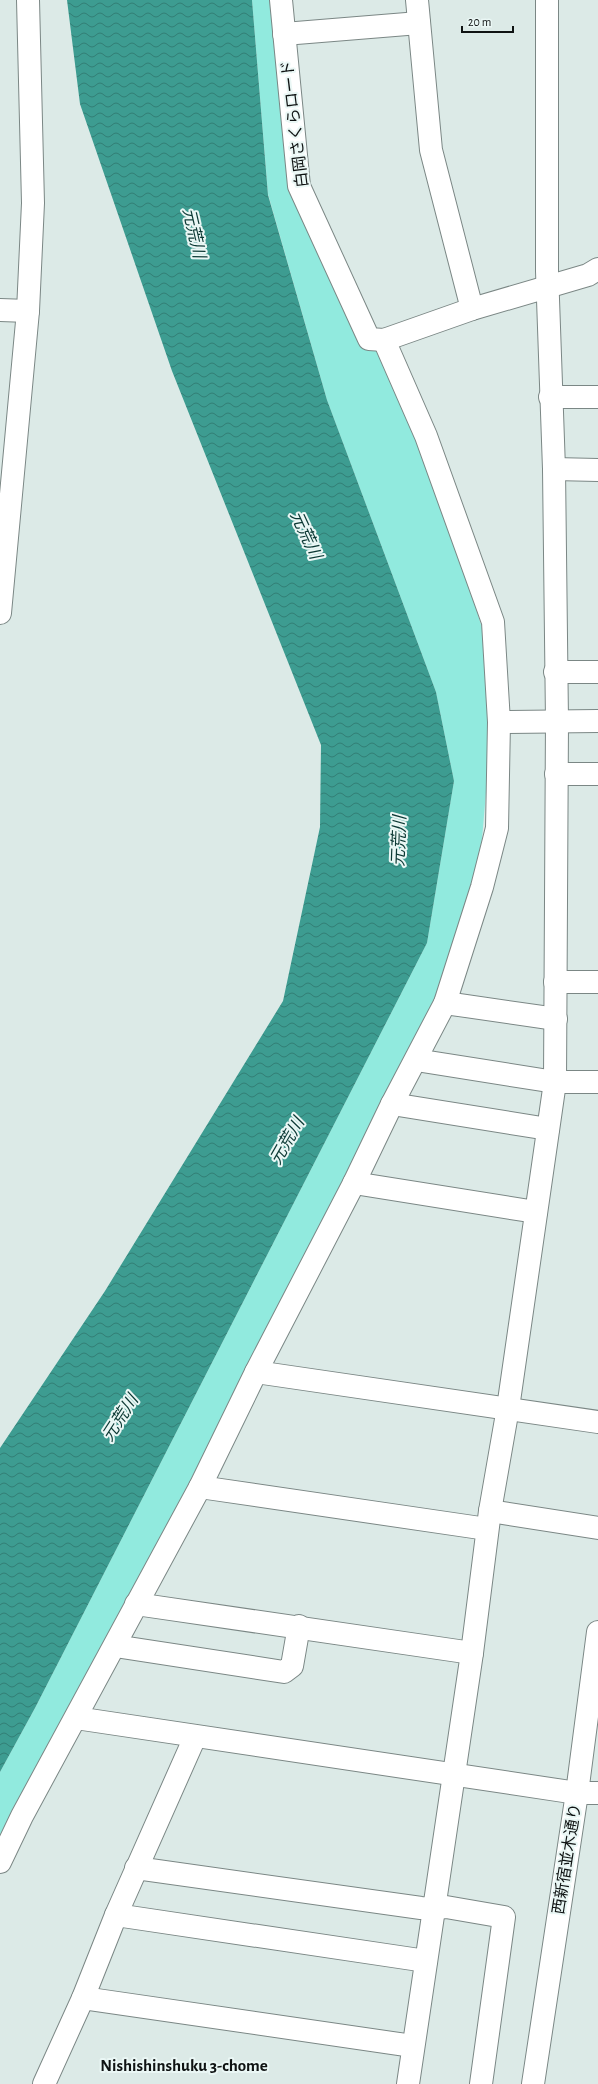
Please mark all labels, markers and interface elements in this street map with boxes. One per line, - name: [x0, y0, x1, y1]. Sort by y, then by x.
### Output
- scale bar: [462, 8, 513, 34]
- text: 20 m: [468, 16, 491, 28]
- street label: 白岡さくらロード: [278, 59, 311, 189]
- water label: 元荒川: [180, 206, 209, 262]
- water label: 元荒川: [288, 508, 326, 564]
- water label: 元荒川: [389, 813, 408, 867]
- water label: 元荒川: [266, 1112, 308, 1167]
- water label: 元荒川: [98, 1390, 142, 1444]
- street label: 西新宿並木通り: [549, 1802, 584, 1916]
- district label: Nishishinshuku 3-chome: [100, 2057, 268, 2074]

